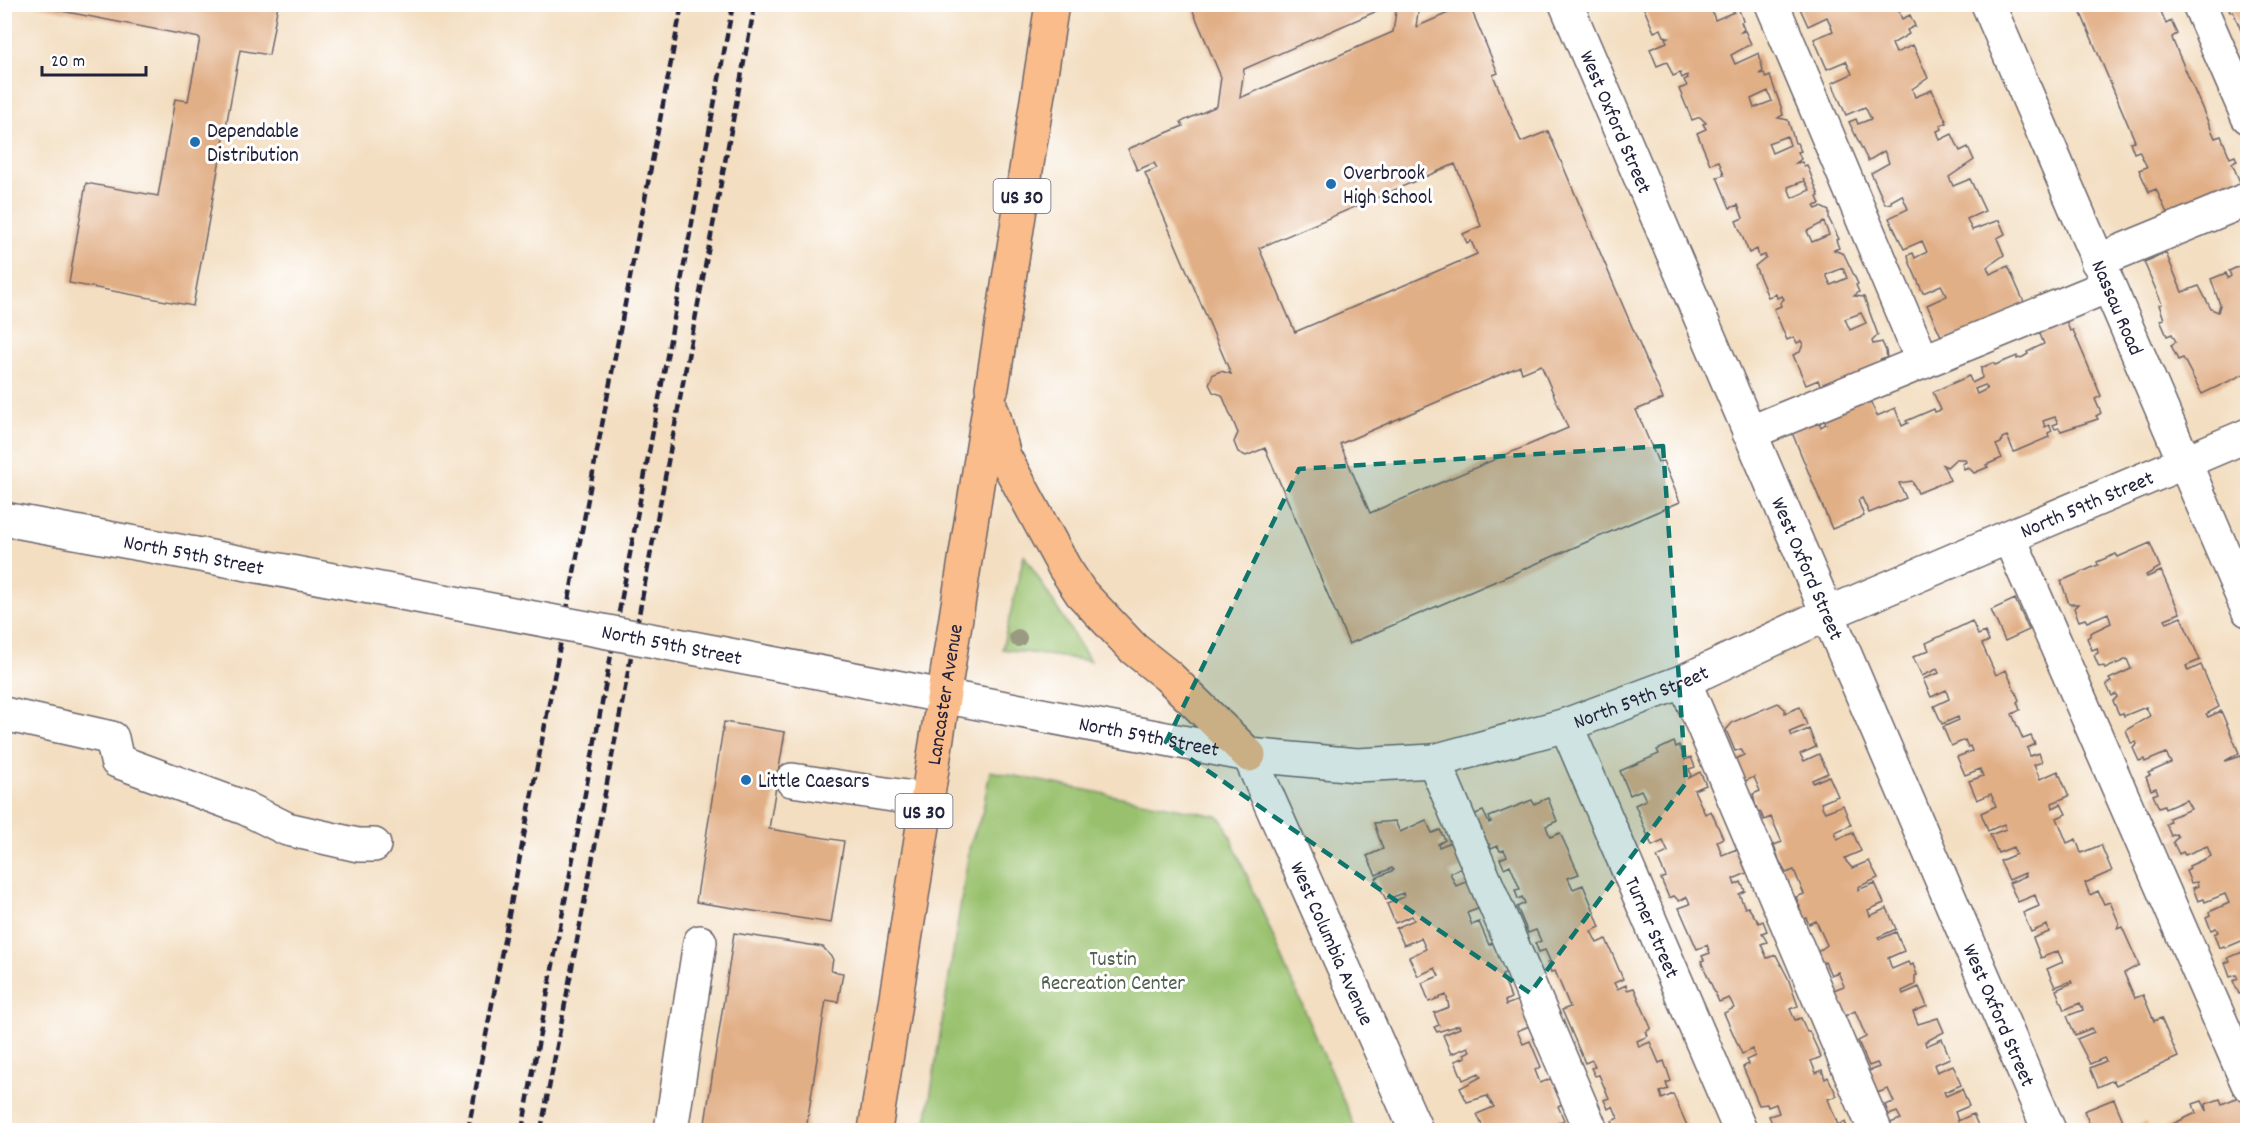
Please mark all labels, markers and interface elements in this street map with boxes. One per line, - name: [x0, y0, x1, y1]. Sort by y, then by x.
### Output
- scale bar: [42, 39, 146, 77]
- street label: West Oxford Street: [1570, 47, 1658, 199]
- text: 20 m: [51, 50, 85, 75]
- place label: Dependable Distribution: [207, 118, 299, 172]
- marker: Dependable Distribution: [188, 135, 202, 149]
- place label: Overbrook High School: [1343, 160, 1432, 214]
- marker: Overbrook High School: [1324, 177, 1338, 191]
- road number: US 30: [994, 179, 1050, 213]
- street label: Nassau Road: [2082, 256, 2149, 361]
- street label: North 59th Street: [2016, 465, 2159, 548]
- street label: West Oxford Street: [1761, 493, 1849, 646]
- street label: North 59th Street: [121, 529, 266, 585]
- street label: North 59th Street: [599, 619, 744, 675]
- street label: Lancaster Avenue: [921, 622, 973, 768]
- street label: North 59th Street: [1570, 659, 1715, 739]
- street label: North 59th Street: [1076, 711, 1222, 767]
- place label: Little Caesars: [758, 768, 870, 798]
- marker: Little Caesars: [739, 773, 753, 787]
- road number: US 30: [896, 794, 952, 828]
- street label: West Columbia Avenue: [1281, 858, 1380, 1031]
- street label: Turner Street: [1615, 873, 1685, 984]
- street label: West Oxford Street: [1953, 940, 2041, 1092]
- park label: Tustin Recreation Center: [1041, 946, 1185, 1000]

